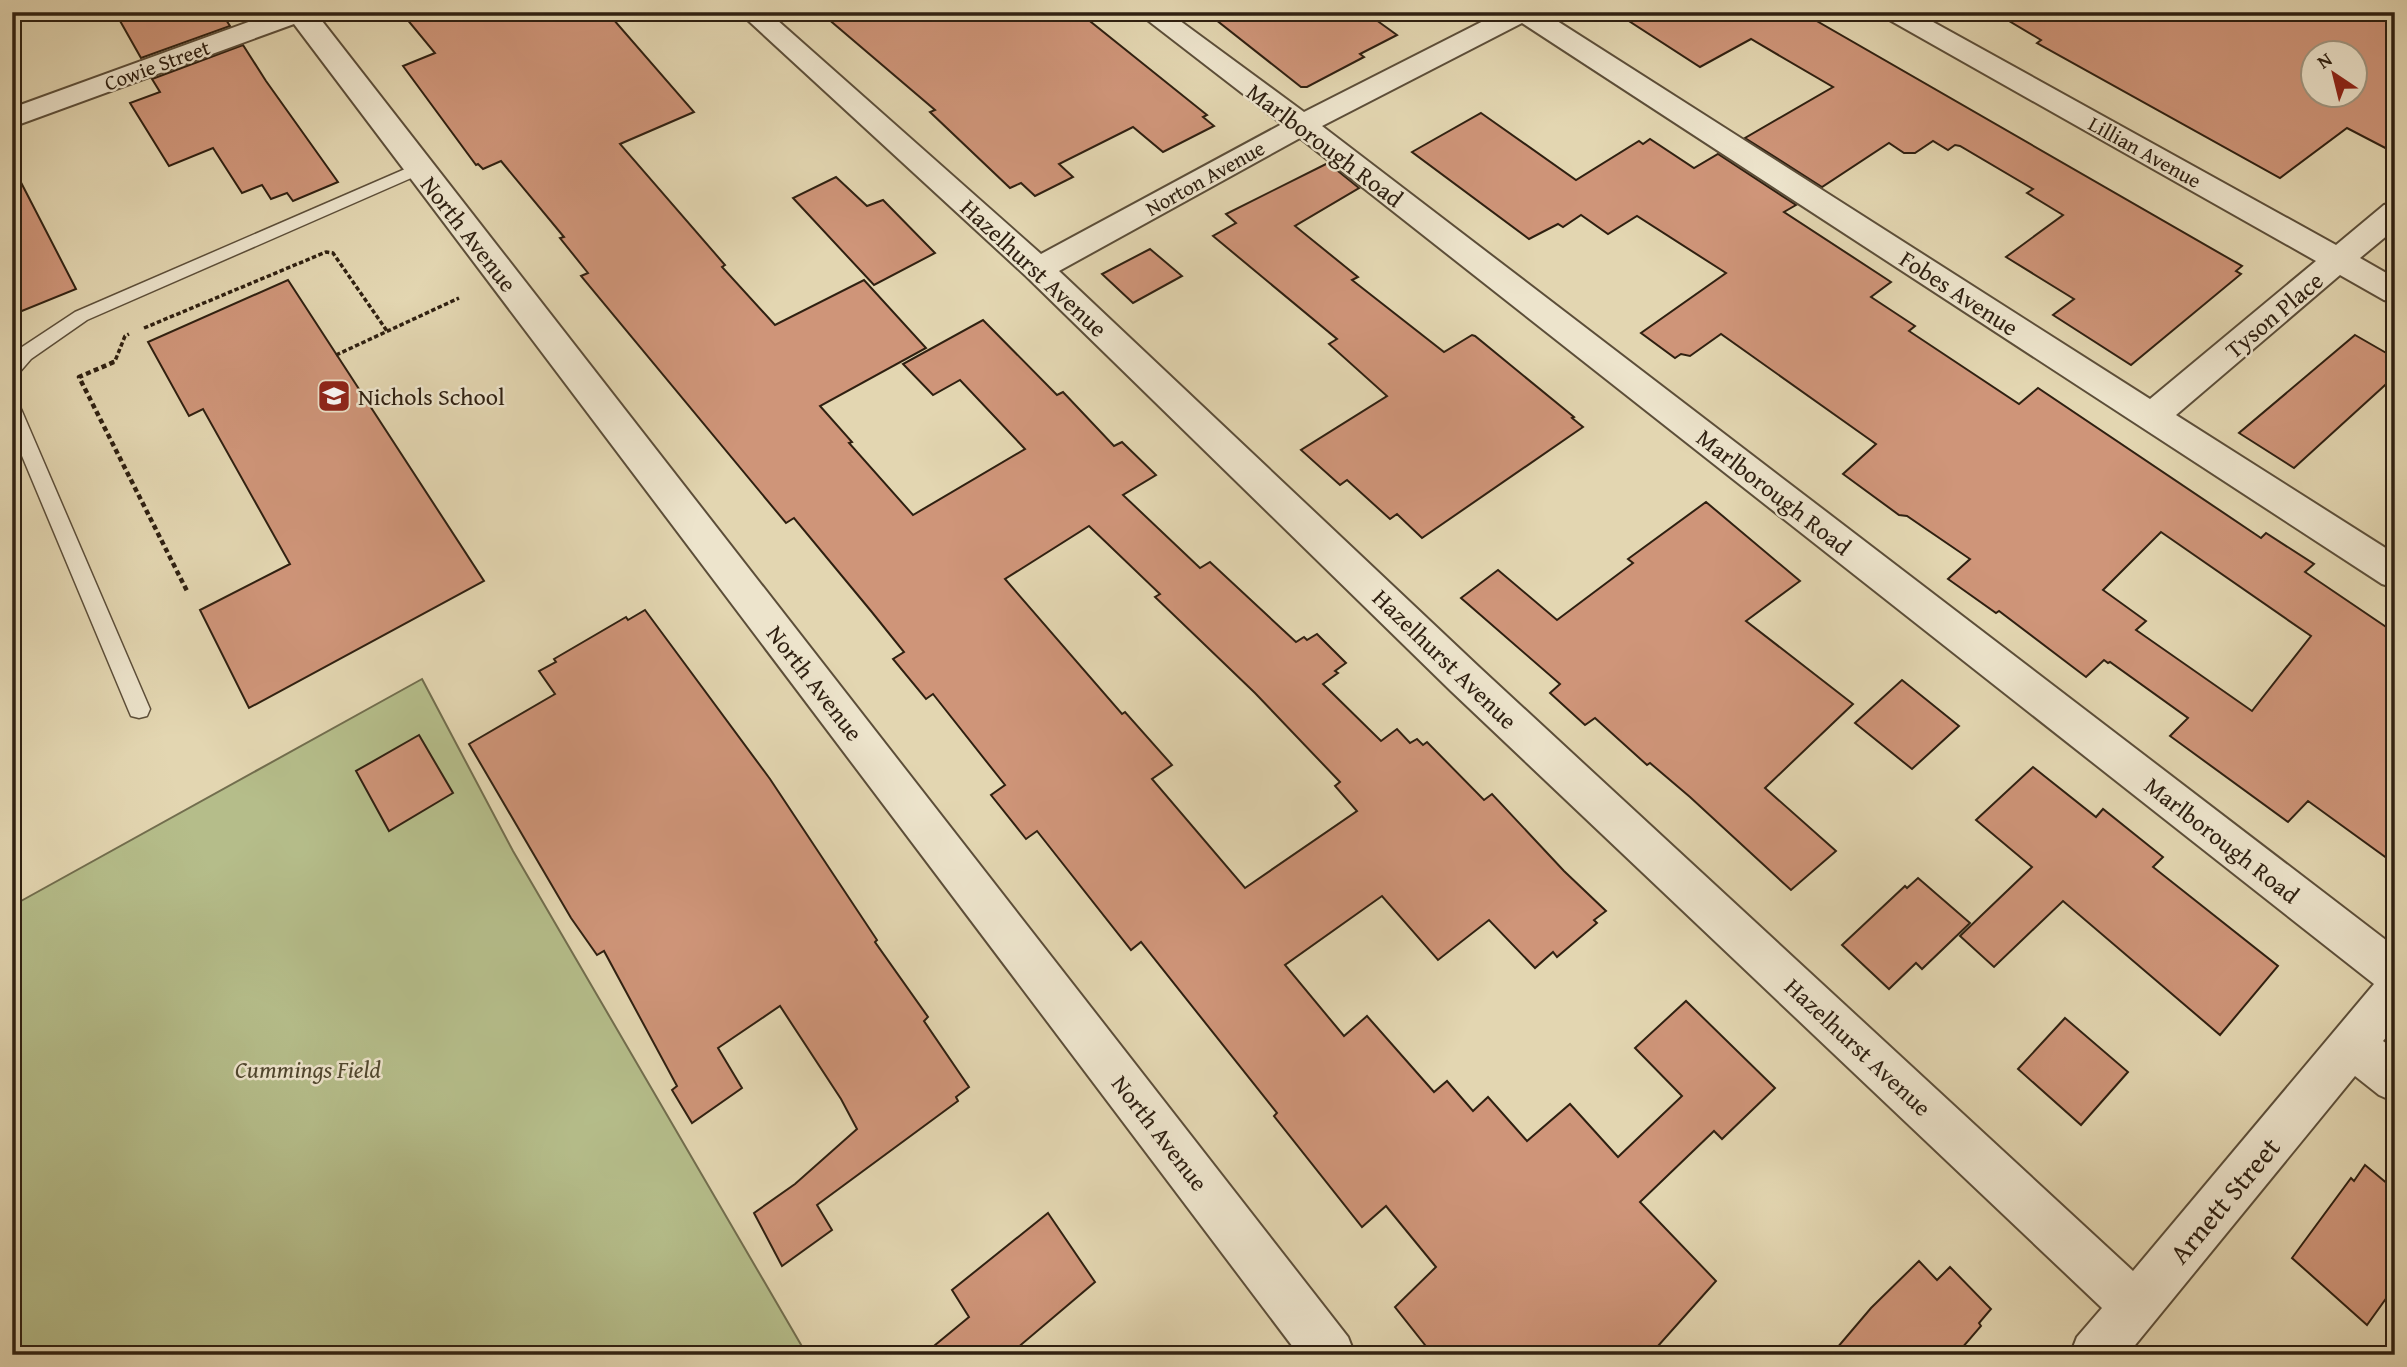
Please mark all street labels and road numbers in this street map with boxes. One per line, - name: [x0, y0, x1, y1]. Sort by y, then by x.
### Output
- street label: Cowie Street: [100, 31, 215, 98]
- street label: Marlborough Road: [1239, 74, 1411, 216]
- street label: Lillian Avenue: [2083, 108, 2207, 196]
- street label: Norton Avenue: [1140, 132, 1270, 224]
- street label: North Avenue: [412, 169, 526, 299]
- street label: Hazelhurst Avenue: [953, 191, 1115, 345]
- street label: Fobes Avenue: [1893, 241, 2025, 345]
- street label: Tyson Place: [2217, 263, 2331, 367]
- street label: Marlborough Road: [1689, 420, 1859, 564]
- street label: Hazelhurst Avenue: [1365, 581, 1525, 737]
- street label: North Avenue: [758, 618, 872, 748]
- street label: Marlborough Road: [2137, 768, 2307, 912]
- street label: Hazelhurst Avenue: [1777, 970, 1939, 1124]
- street label: North Avenue: [1103, 1068, 1217, 1198]
- street label: Arnett Street: [2159, 1128, 2289, 1272]

